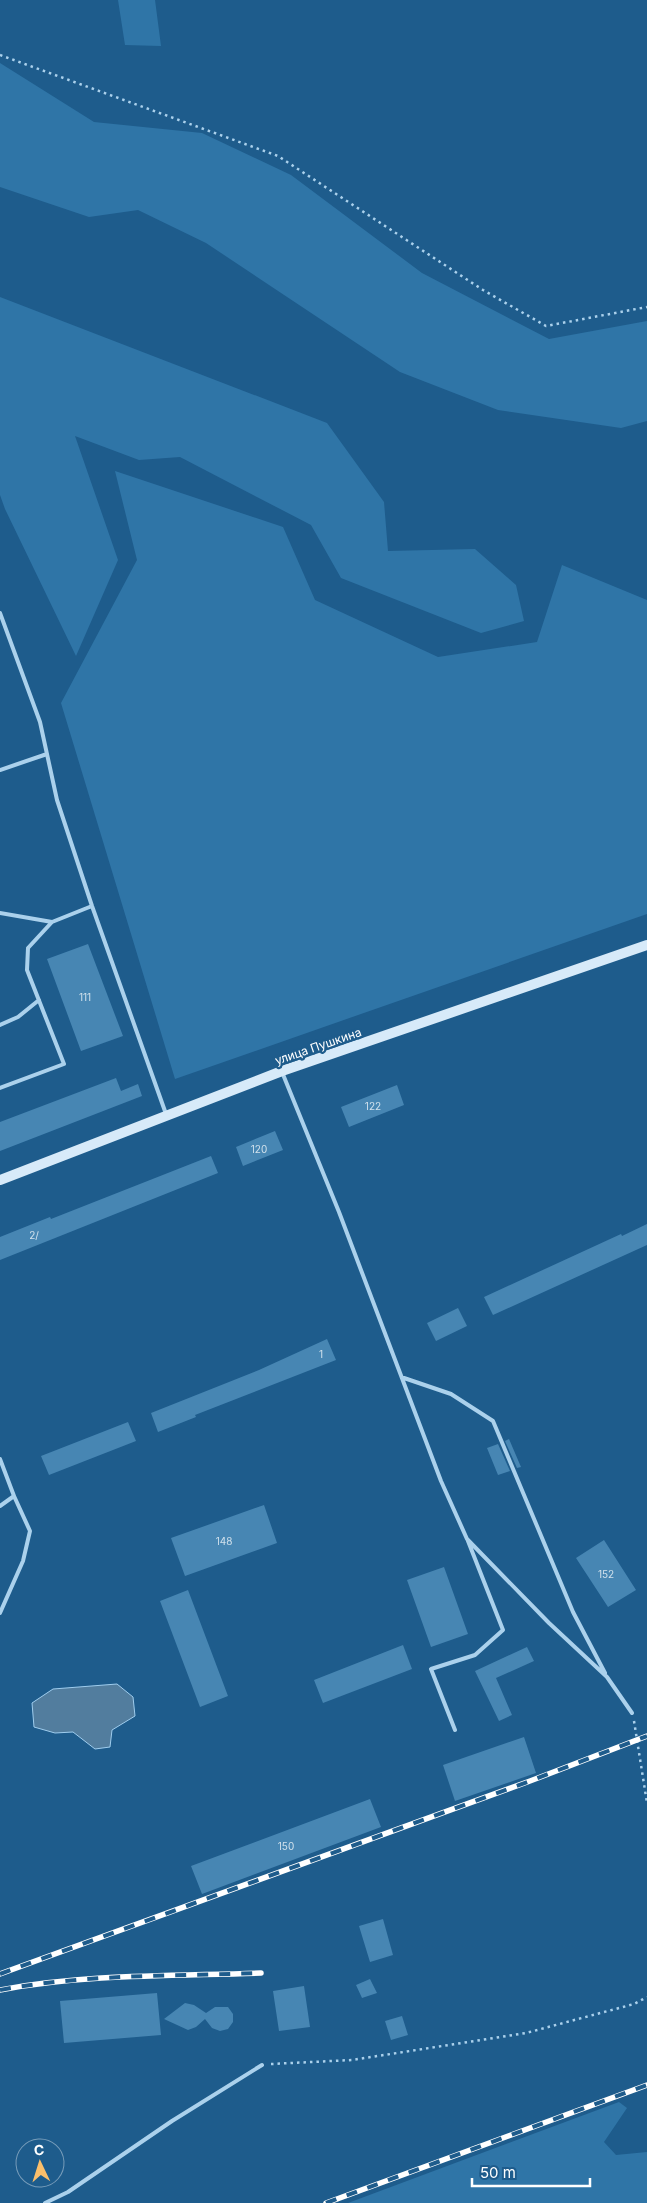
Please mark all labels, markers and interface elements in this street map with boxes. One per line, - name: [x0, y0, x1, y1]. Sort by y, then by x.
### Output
- house number: 111: [79, 991, 91, 1003]
- street label: улица Пушкина: [273, 1024, 363, 1068]
- house number: 122: [365, 1100, 381, 1112]
- house number: 120: [251, 1143, 267, 1155]
- house number: 2/: [29, 1229, 39, 1241]
- house number: 1: [319, 1348, 323, 1360]
- house number: 148: [216, 1535, 232, 1547]
- house number: 152: [598, 1568, 614, 1580]
- house number: 150: [278, 1840, 294, 1852]
- north arrow: [15, 2138, 65, 2188]
- text: С: [33, 2141, 45, 2158]
- scale bar: [472, 2156, 590, 2188]
- text: 50 m: [480, 2163, 516, 2182]

